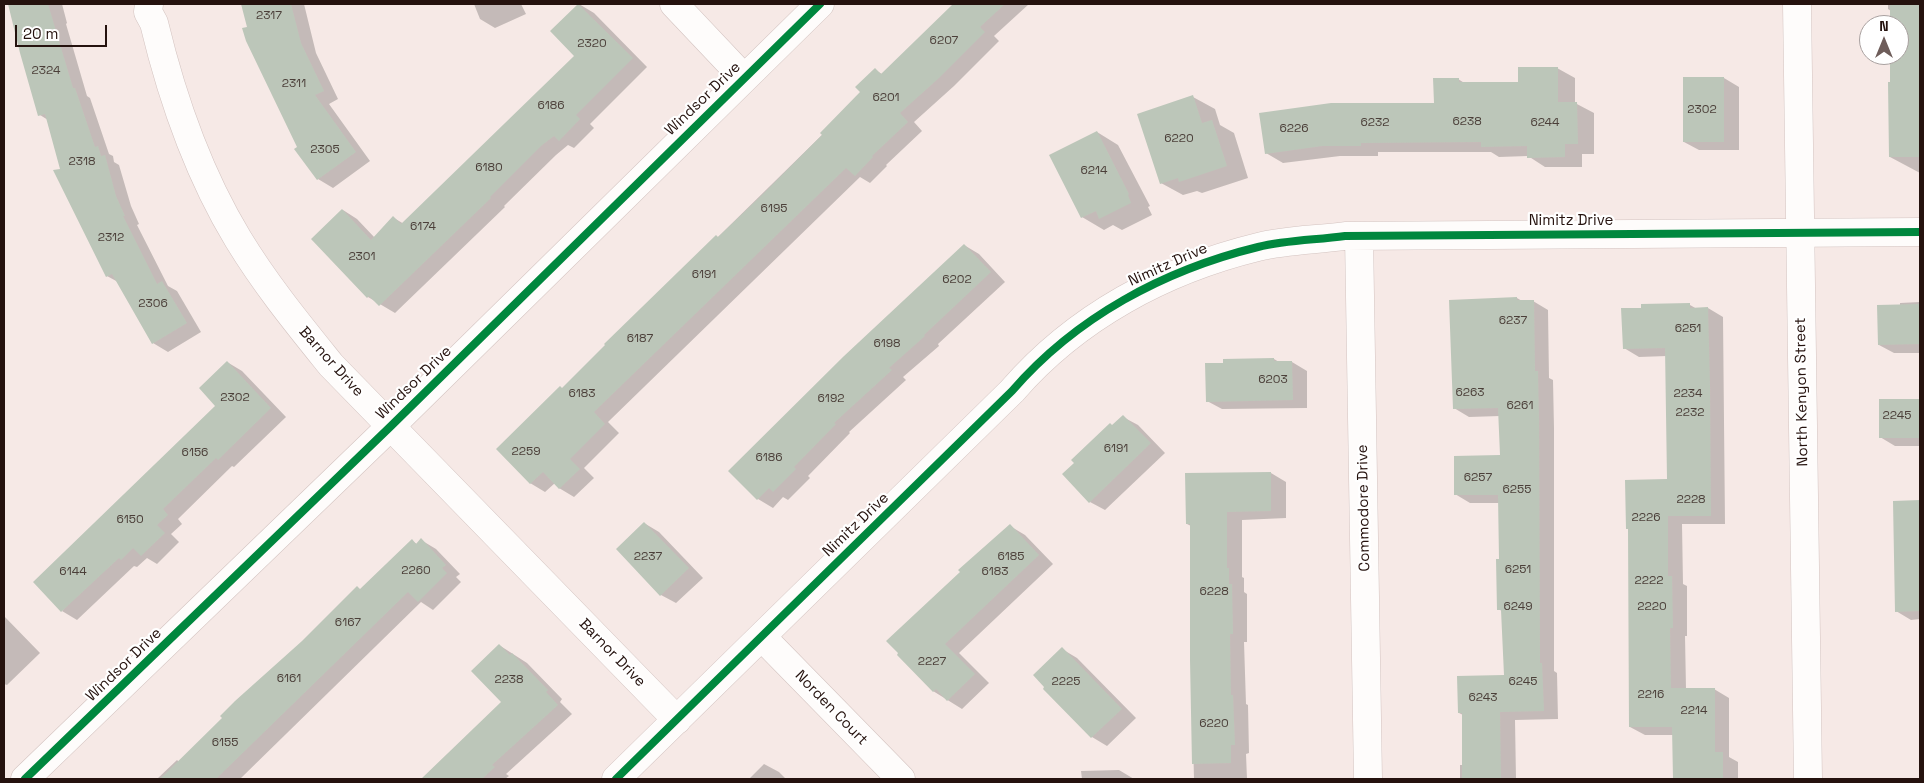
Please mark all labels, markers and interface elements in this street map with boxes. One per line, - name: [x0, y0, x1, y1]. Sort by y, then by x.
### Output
- house number: 2317: [256, 9, 282, 23]
- scale bar: [18, 15, 110, 47]
- north arrow: [1859, 15, 1909, 65]
- text: N: [1879, 17, 1889, 35]
- text: 20 m: [23, 24, 58, 43]
- house number: 6207: [930, 34, 958, 48]
- house number: 2320: [577, 37, 607, 51]
- street label: Windsor Drive: [661, 58, 745, 140]
- house number: 2324: [32, 64, 60, 78]
- house number: 2311: [282, 77, 306, 91]
- house number: 6201: [872, 91, 900, 105]
- house number: 6186: [537, 99, 565, 113]
- house number: 2302: [1687, 103, 1717, 117]
- house number: 6238: [1452, 115, 1482, 129]
- house number: 6232: [1361, 116, 1389, 130]
- house number: 6244: [1530, 116, 1560, 130]
- house number: 6226: [1279, 122, 1309, 136]
- house number: 6220: [1164, 132, 1194, 146]
- house number: 2305: [310, 143, 340, 157]
- house number: 2318: [69, 155, 95, 169]
- house number: 6180: [475, 161, 503, 175]
- house number: 6214: [1080, 164, 1108, 178]
- house number: 6195: [761, 202, 787, 216]
- street label: Nimitz Drive: [1529, 212, 1613, 230]
- house number: 6174: [410, 220, 436, 234]
- house number: 2312: [98, 231, 124, 245]
- street label: Nimitz Drive: [1126, 240, 1210, 290]
- house number: 2301: [348, 250, 376, 264]
- house number: 6191: [692, 268, 716, 282]
- house number: 6202: [942, 273, 972, 287]
- house number: 2306: [138, 297, 168, 311]
- house number: 6237: [1499, 314, 1527, 328]
- street label: North Kenyon Street: [1792, 317, 1812, 467]
- house number: 6251: [1675, 322, 1701, 336]
- street label: Barnor Drive: [295, 323, 367, 401]
- house number: 6187: [627, 332, 653, 346]
- house number: 6198: [873, 337, 901, 351]
- street label: Windsor Drive: [372, 342, 456, 424]
- house number: 6203: [1258, 373, 1288, 387]
- house number: 6263: [1455, 386, 1485, 400]
- house number: 6183: [568, 387, 596, 401]
- house number: 2234: [1673, 387, 1703, 401]
- house number: 2302: [220, 391, 250, 405]
- house number: 6192: [818, 392, 844, 406]
- house number: 6261: [1507, 399, 1533, 413]
- house number: 2232: [1676, 406, 1704, 420]
- house number: 2245: [1883, 409, 1911, 423]
- house number: 6191: [1104, 442, 1128, 456]
- street label: Commodore Drive: [1354, 444, 1374, 572]
- house number: 2259: [511, 445, 541, 459]
- house number: 6156: [182, 446, 208, 460]
- house number: 6186: [755, 451, 783, 465]
- house number: 6257: [1464, 471, 1492, 485]
- house number: 6255: [1503, 483, 1531, 497]
- street label: Nimitz Drive: [819, 489, 893, 561]
- house number: 2228: [1676, 493, 1706, 507]
- house number: 2226: [1631, 511, 1661, 525]
- house number: 6150: [116, 513, 144, 527]
- house number: 2237: [634, 550, 662, 564]
- house number: 6185: [997, 550, 1025, 564]
- house number: 6251: [1505, 563, 1531, 577]
- house number: 2260: [401, 564, 431, 578]
- house number: 6144: [59, 565, 87, 579]
- house number: 6183: [981, 565, 1009, 579]
- house number: 2222: [1635, 574, 1663, 588]
- house number: 6228: [1199, 585, 1229, 599]
- house number: 6249: [1503, 600, 1533, 614]
- house number: 2220: [1637, 600, 1667, 614]
- street label: Barnor Drive: [575, 615, 649, 691]
- house number: 6167: [335, 616, 361, 630]
- street label: Windsor Drive: [82, 624, 166, 706]
- house number: 2227: [918, 655, 946, 669]
- street label: Norden Court: [791, 667, 871, 749]
- house number: 6161: [277, 672, 301, 686]
- house number: 2238: [494, 673, 524, 687]
- house number: 2225: [1052, 675, 1080, 689]
- house number: 6245: [1509, 675, 1537, 689]
- house number: 2216: [1638, 688, 1664, 702]
- house number: 6243: [1469, 691, 1497, 705]
- house number: 2214: [1681, 704, 1707, 718]
- house number: 6220: [1199, 717, 1229, 731]
- house number: 6155: [212, 736, 238, 750]

